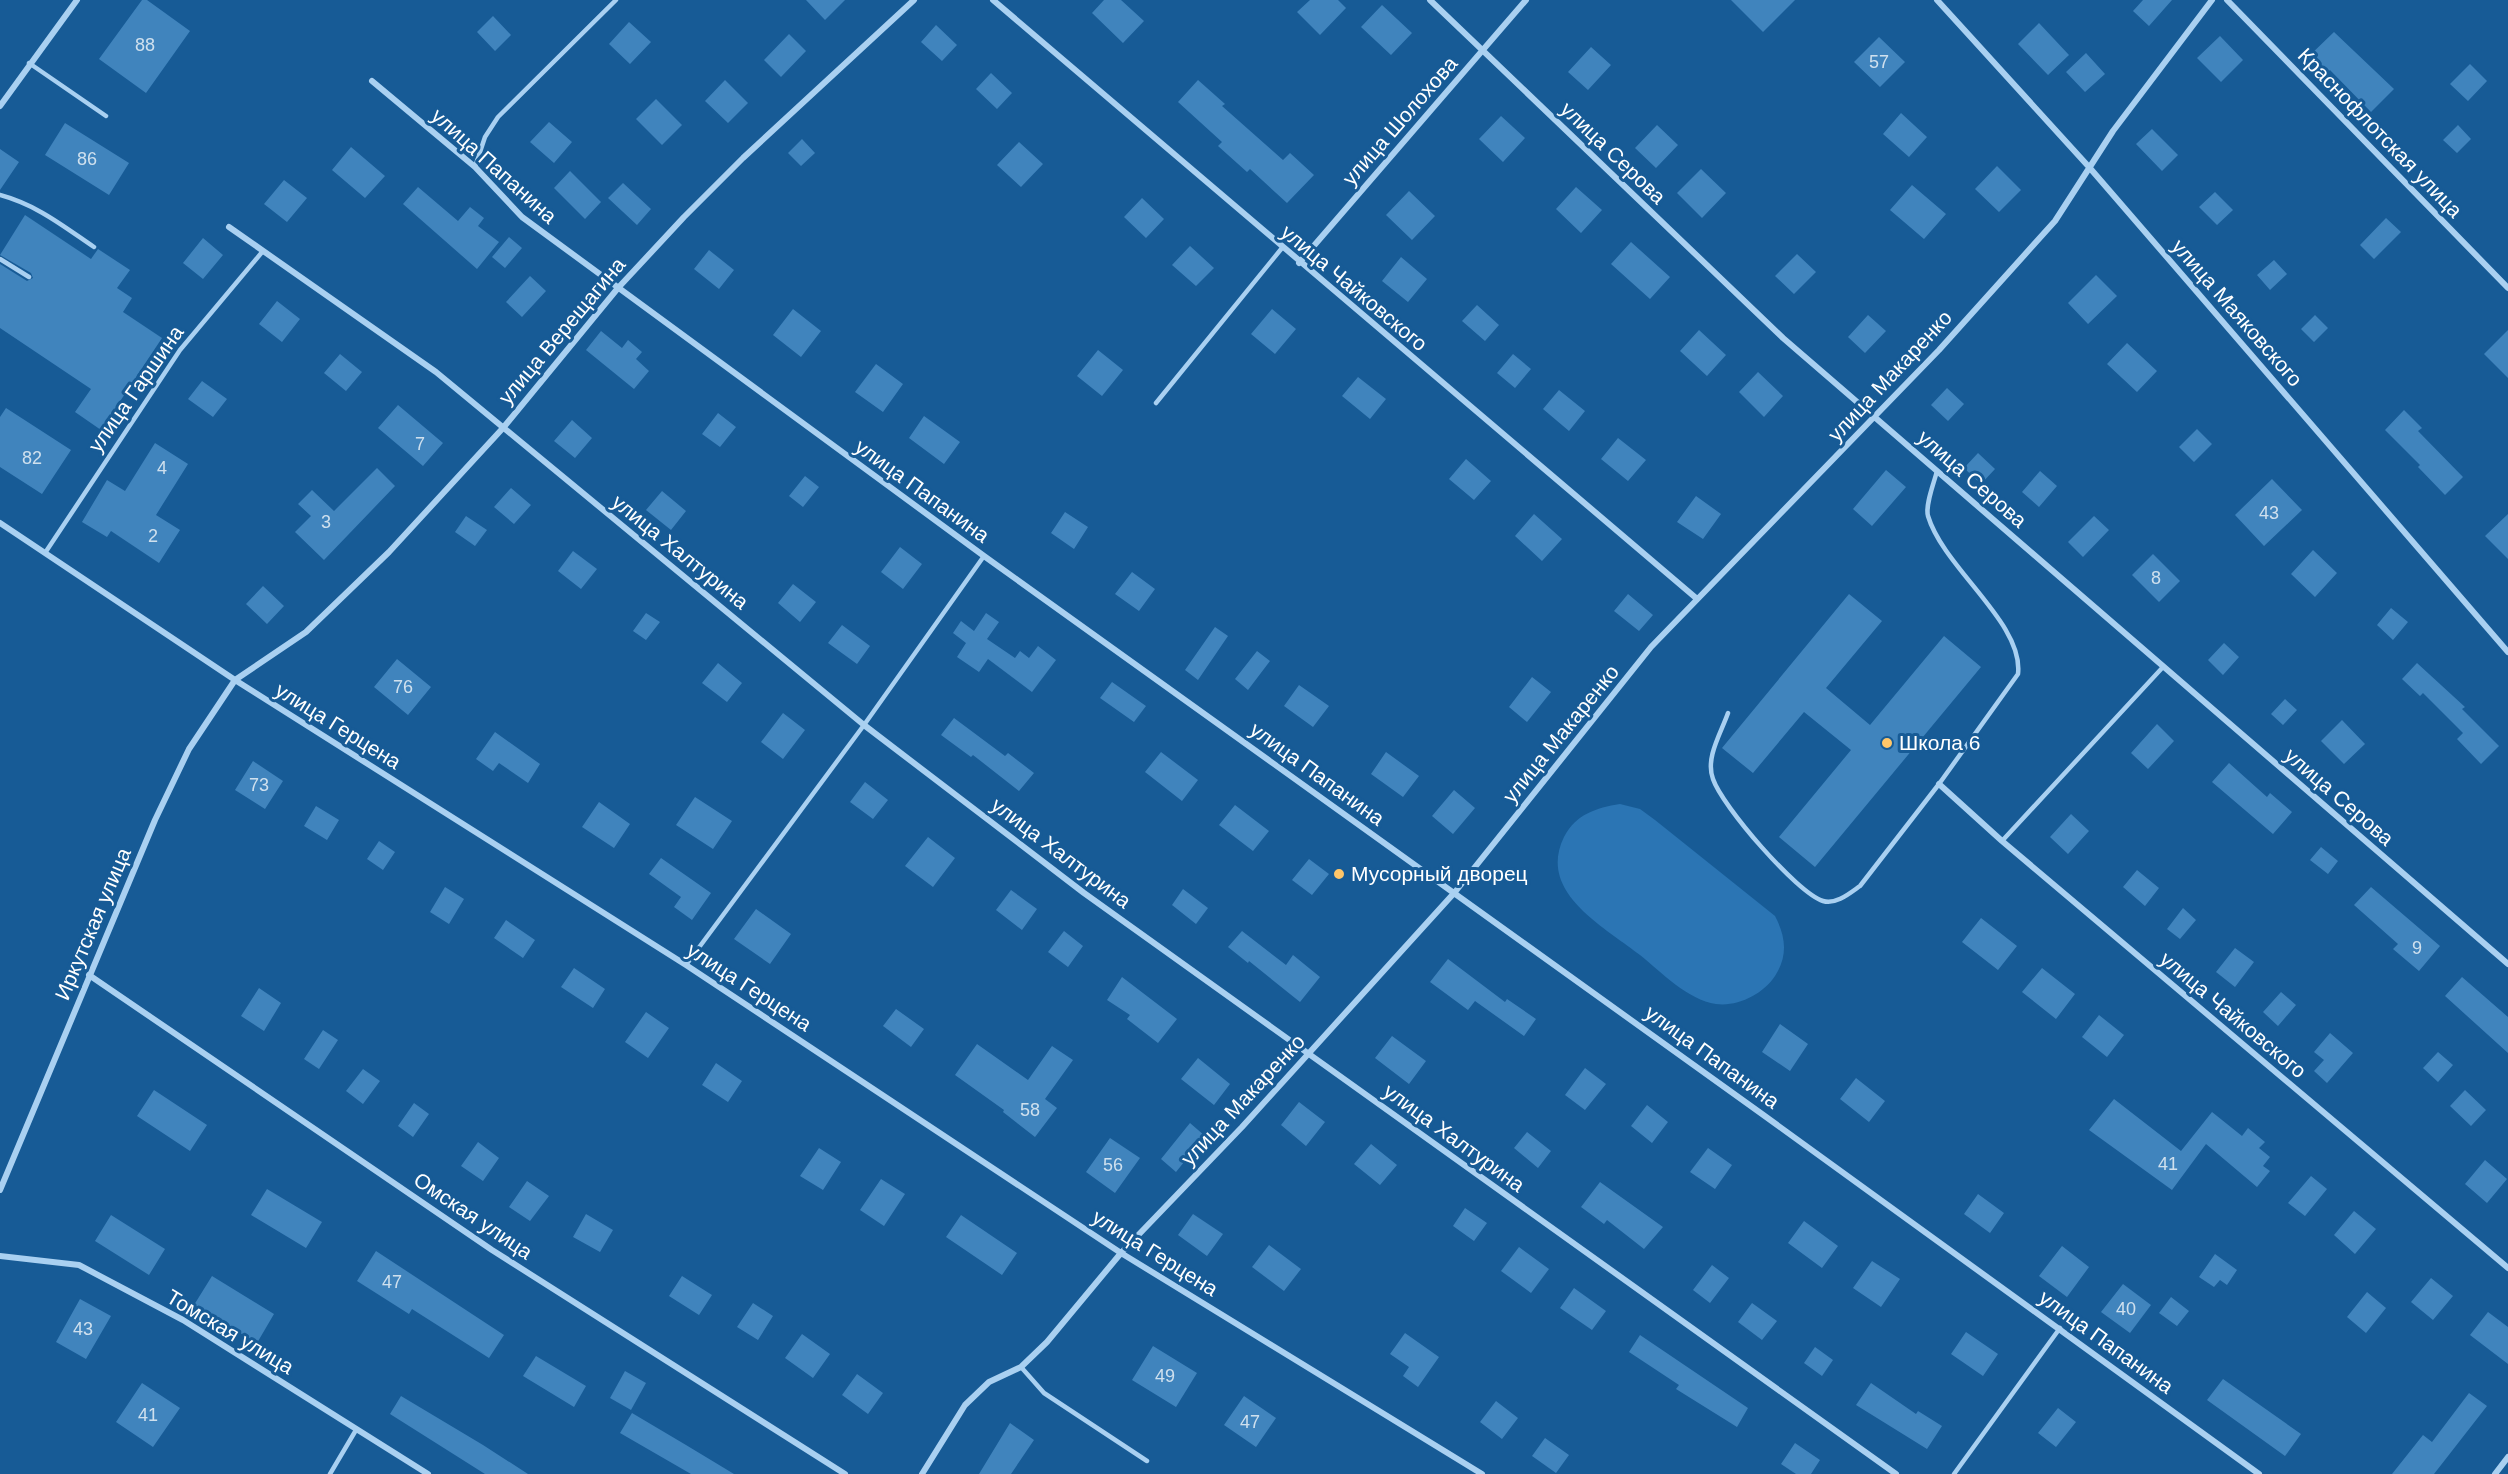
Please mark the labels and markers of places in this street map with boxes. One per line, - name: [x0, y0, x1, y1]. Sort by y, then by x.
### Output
- place label: Школа 6: [1899, 731, 1980, 754]
- marker: Школа 6: [1880, 736, 1894, 750]
- place label: Мусорный дворец: [1351, 862, 1528, 885]
- marker: Мусорный дворец: [1332, 867, 1346, 881]

